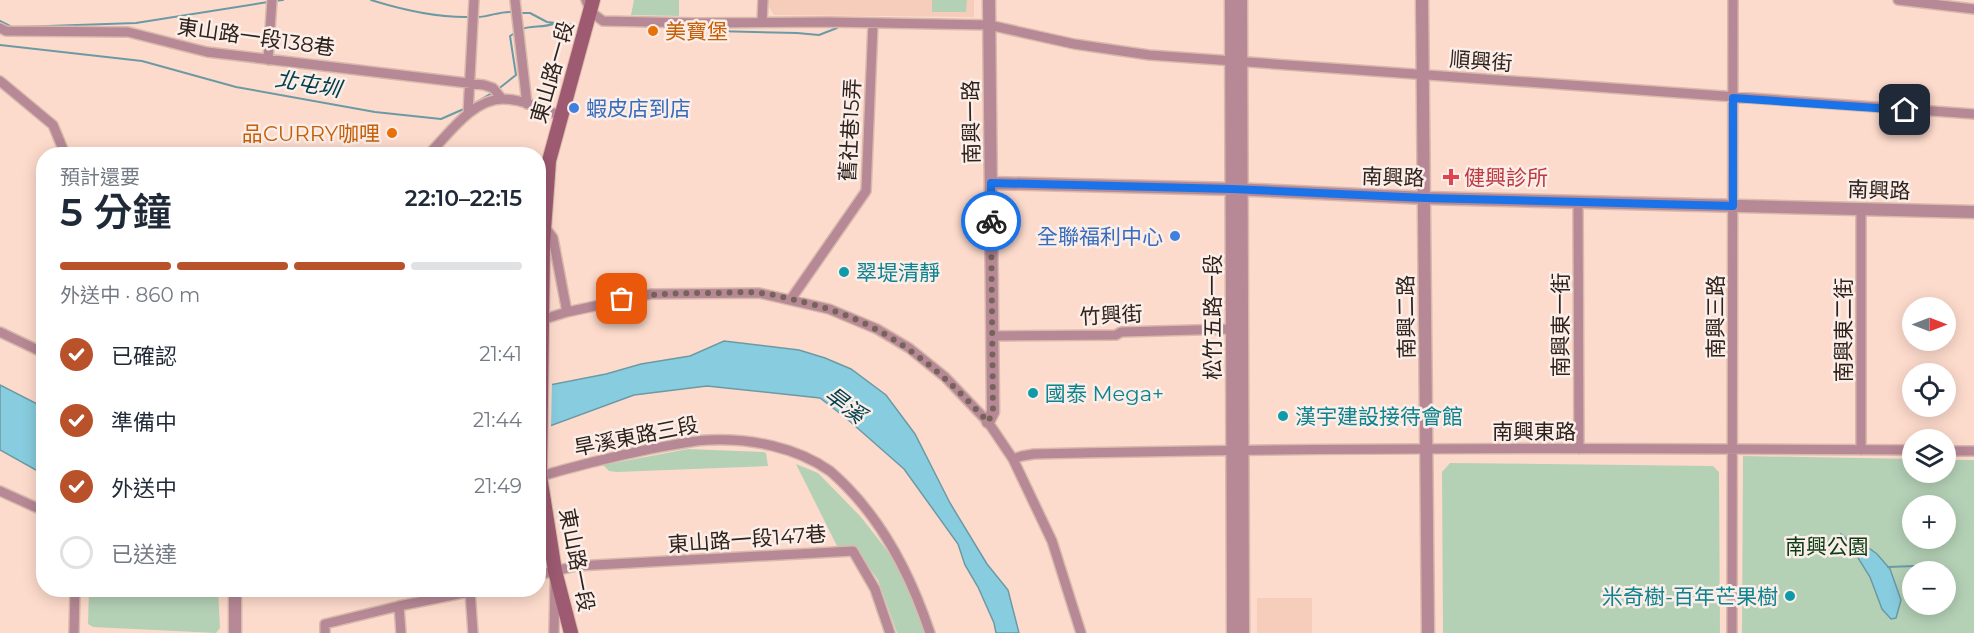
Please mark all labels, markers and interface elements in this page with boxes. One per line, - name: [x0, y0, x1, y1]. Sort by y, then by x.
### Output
- street label: 東山路一段138巷: [176, 14, 336, 60]
- street label: 東山路一段: [526, 18, 578, 126]
- place label: 美寶堡: [665, 19, 728, 44]
- marker: 美寶堡: [646, 24, 660, 38]
- street label: 順興街: [1449, 46, 1513, 76]
- water label: 北屯圳: [273, 65, 346, 104]
- street label: 舊社巷15弄: [835, 78, 865, 182]
- street label: 南興一路: [958, 80, 984, 164]
- pin: [1879, 84, 1930, 135]
- icon: home: [1888, 93, 1921, 126]
- place label: 蝦皮店到店: [586, 96, 691, 121]
- marker: 蝦皮店到店: [567, 101, 581, 115]
- place label: 品CURRY咖哩: [242, 121, 380, 146]
- marker: 品CURRY咖哩: [385, 126, 399, 140]
- street label: 南興路: [1361, 163, 1425, 191]
- text: 預計還要: [60, 165, 140, 189]
- place label: 健興診所: [1464, 165, 1548, 190]
- marker: 健興診所: [1442, 168, 1460, 186]
- street label: 南興路: [1847, 176, 1911, 204]
- text: 22:10–22:15: [405, 185, 522, 212]
- text: 5 分鐘: [60, 188, 172, 236]
- courier: [961, 191, 1021, 251]
- icon: bike: [975, 205, 1008, 238]
- place label: 全聯福利中心: [1037, 224, 1163, 249]
- marker: 全聯福利中心: [1168, 229, 1182, 243]
- street label: 松竹五路一段: [1200, 254, 1225, 380]
- place label: 翠堤清靜: [856, 260, 940, 285]
- marker: 翠堤清靜: [837, 265, 851, 279]
- pin: [596, 273, 647, 324]
- street label: 南興東一街: [1548, 273, 1573, 378]
- street label: 南興二路: [1393, 275, 1419, 359]
- street label: 南興三路: [1703, 275, 1728, 359]
- street label: 南興東二街: [1831, 278, 1856, 383]
- icon: bag: [605, 282, 638, 315]
- text: 外送中 · 860 m: [60, 283, 200, 307]
- north arrow: [1902, 297, 1956, 351]
- map controls: [1902, 297, 1956, 615]
- street label: 竹興街: [1079, 301, 1143, 329]
- icon: check: [60, 338, 93, 371]
- text: 21:41: [479, 342, 522, 366]
- text: 已確認: [111, 343, 177, 370]
- button: locate: [1902, 363, 1956, 417]
- water label: 旱溪: [819, 381, 873, 431]
- place label: 國泰 Mega+: [1045, 381, 1164, 406]
- marker: 國泰 Mega+: [1026, 386, 1040, 400]
- icon: check: [60, 404, 93, 437]
- place label: 漢宇建設接待會館: [1295, 404, 1463, 429]
- text: 21:44: [473, 408, 522, 432]
- text: 準備中: [111, 409, 177, 436]
- marker: 漢宇建設接待會館: [1276, 409, 1290, 423]
- street label: 旱溪東路三段: [572, 412, 700, 460]
- street label: 南興東路: [1492, 419, 1576, 444]
- button: layers: [1902, 429, 1956, 483]
- icon: check: [60, 470, 93, 503]
- text: 21:49: [474, 474, 522, 498]
- text: 外送中: [111, 475, 177, 502]
- button: +: [1902, 495, 1956, 549]
- street label: 東山路一段: [555, 506, 599, 614]
- street label: 東山路一段147巷: [667, 521, 827, 557]
- park label: 南興公園: [1785, 534, 1869, 559]
- text: 已送達: [111, 541, 177, 568]
- button: −: [1902, 561, 1956, 615]
- place label: 米奇樹-百年芒果樹: [1602, 584, 1778, 609]
- marker: 米奇樹-百年芒果樹: [1783, 589, 1797, 603]

